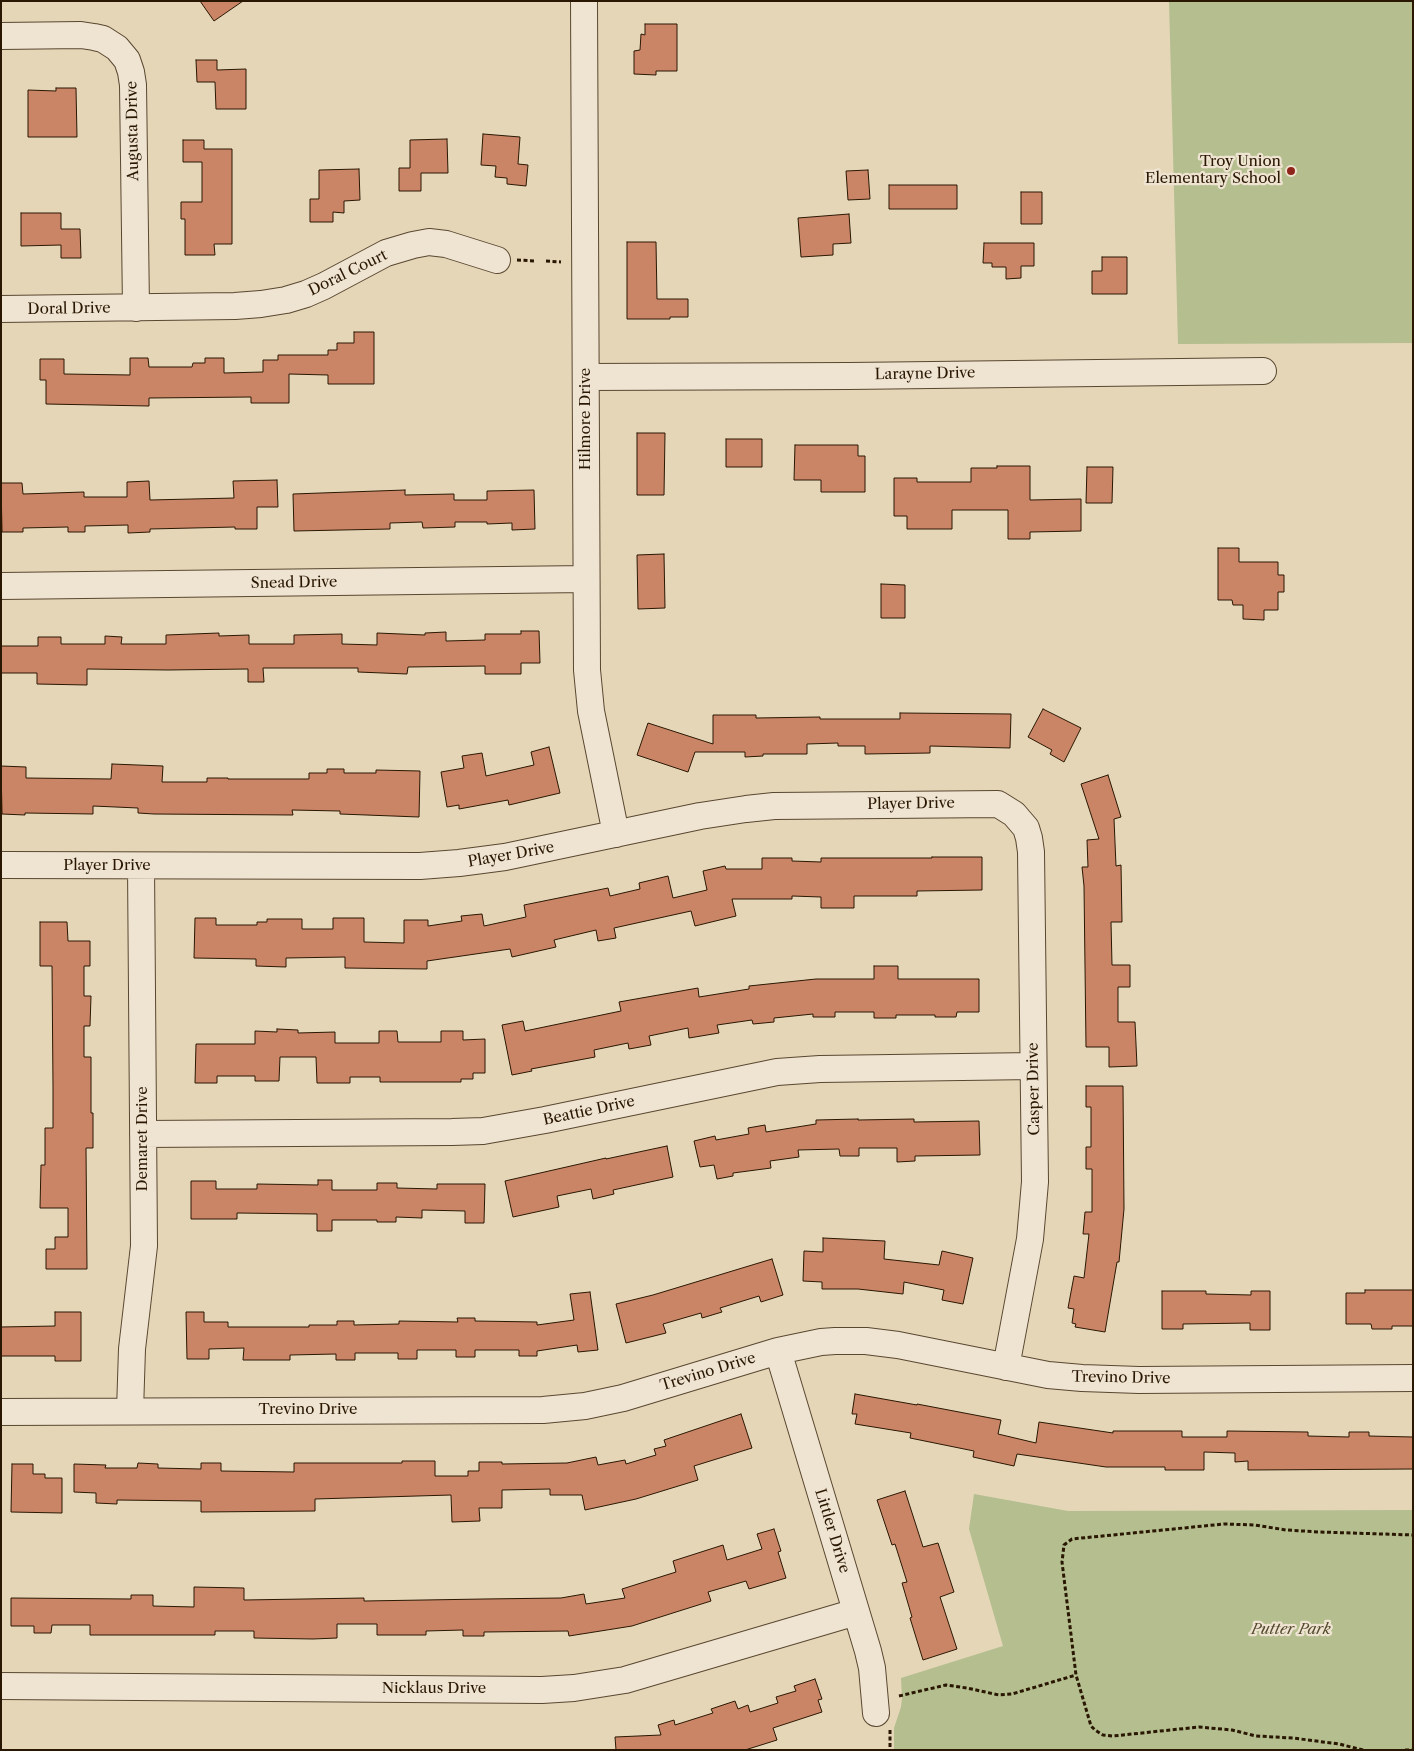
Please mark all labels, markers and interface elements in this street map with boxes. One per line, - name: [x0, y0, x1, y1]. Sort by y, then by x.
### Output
- street label: Augusta Drive: [123, 81, 143, 181]
- place label: Troy Union Elementary School: [1145, 153, 1281, 188]
- marker: Troy Union Elementary School: [1285, 165, 1297, 177]
- street label: Doral Court: [306, 246, 390, 300]
- street label: Doral Drive: [27, 299, 111, 319]
- street label: Larayne Drive: [875, 364, 975, 384]
- street label: Hilmore Drive: [577, 368, 595, 470]
- street label: Snead Drive: [250, 573, 338, 593]
- street label: Player Drive: [867, 794, 955, 814]
- street label: Player Drive: [466, 839, 556, 871]
- street label: Player Drive: [63, 857, 151, 875]
- street label: Casper Drive: [1024, 1042, 1044, 1136]
- street label: Demaret Drive: [134, 1086, 152, 1192]
- street label: Beattie Drive: [541, 1092, 637, 1130]
- street label: Trevino Drive: [658, 1349, 758, 1395]
- street label: Trevino Drive: [1071, 1368, 1171, 1388]
- street label: Trevino Drive: [259, 1401, 357, 1419]
- street label: Littler Drive: [811, 1487, 853, 1575]
- park label: Putter Park: [1251, 1621, 1331, 1639]
- street label: Nicklaus Drive: [382, 1680, 486, 1698]

